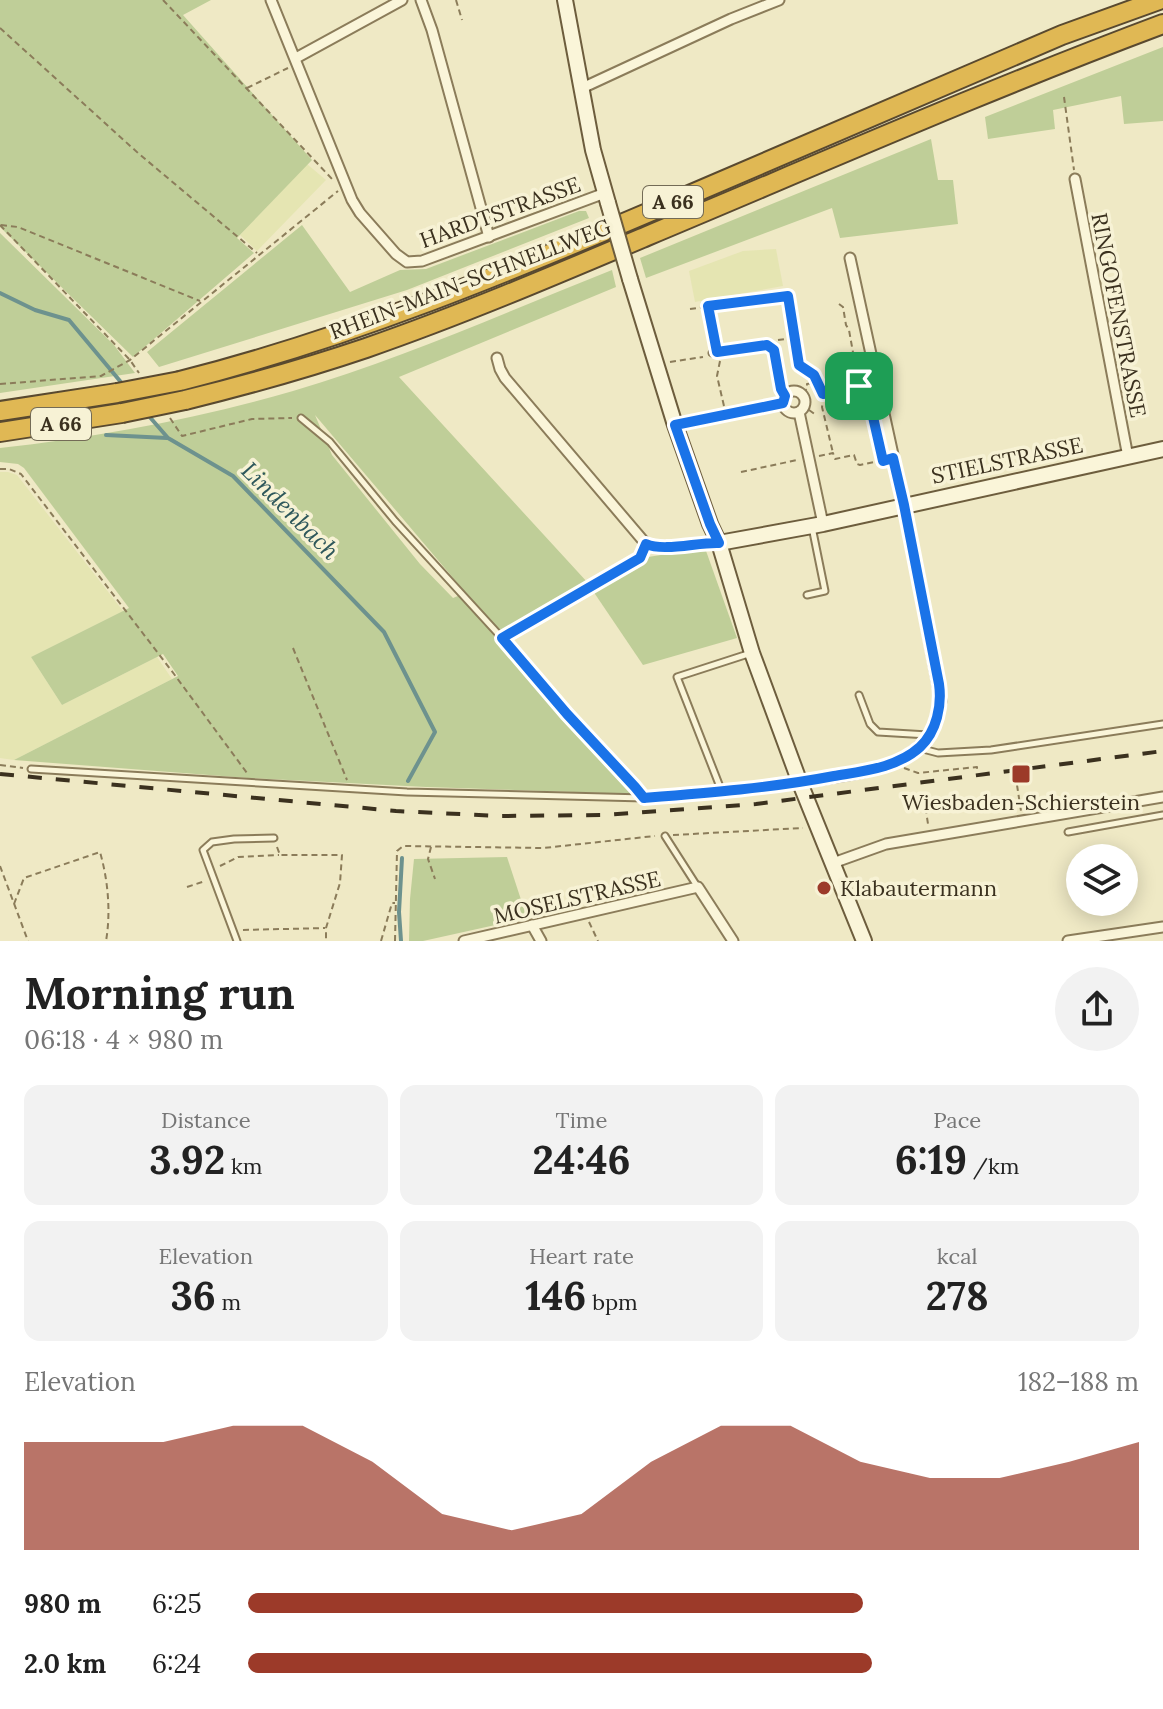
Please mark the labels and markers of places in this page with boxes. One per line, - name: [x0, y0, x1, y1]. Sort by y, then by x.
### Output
- pin: [825, 352, 893, 420]
- marker: Wiesbaden-Schierstein: [1010, 763, 1032, 785]
- place label: Wiesbaden-Schierstein: [902, 788, 1140, 816]
- place label: Klabautermann: [840, 874, 997, 902]
- marker: Klabautermann: [815, 879, 833, 897]

